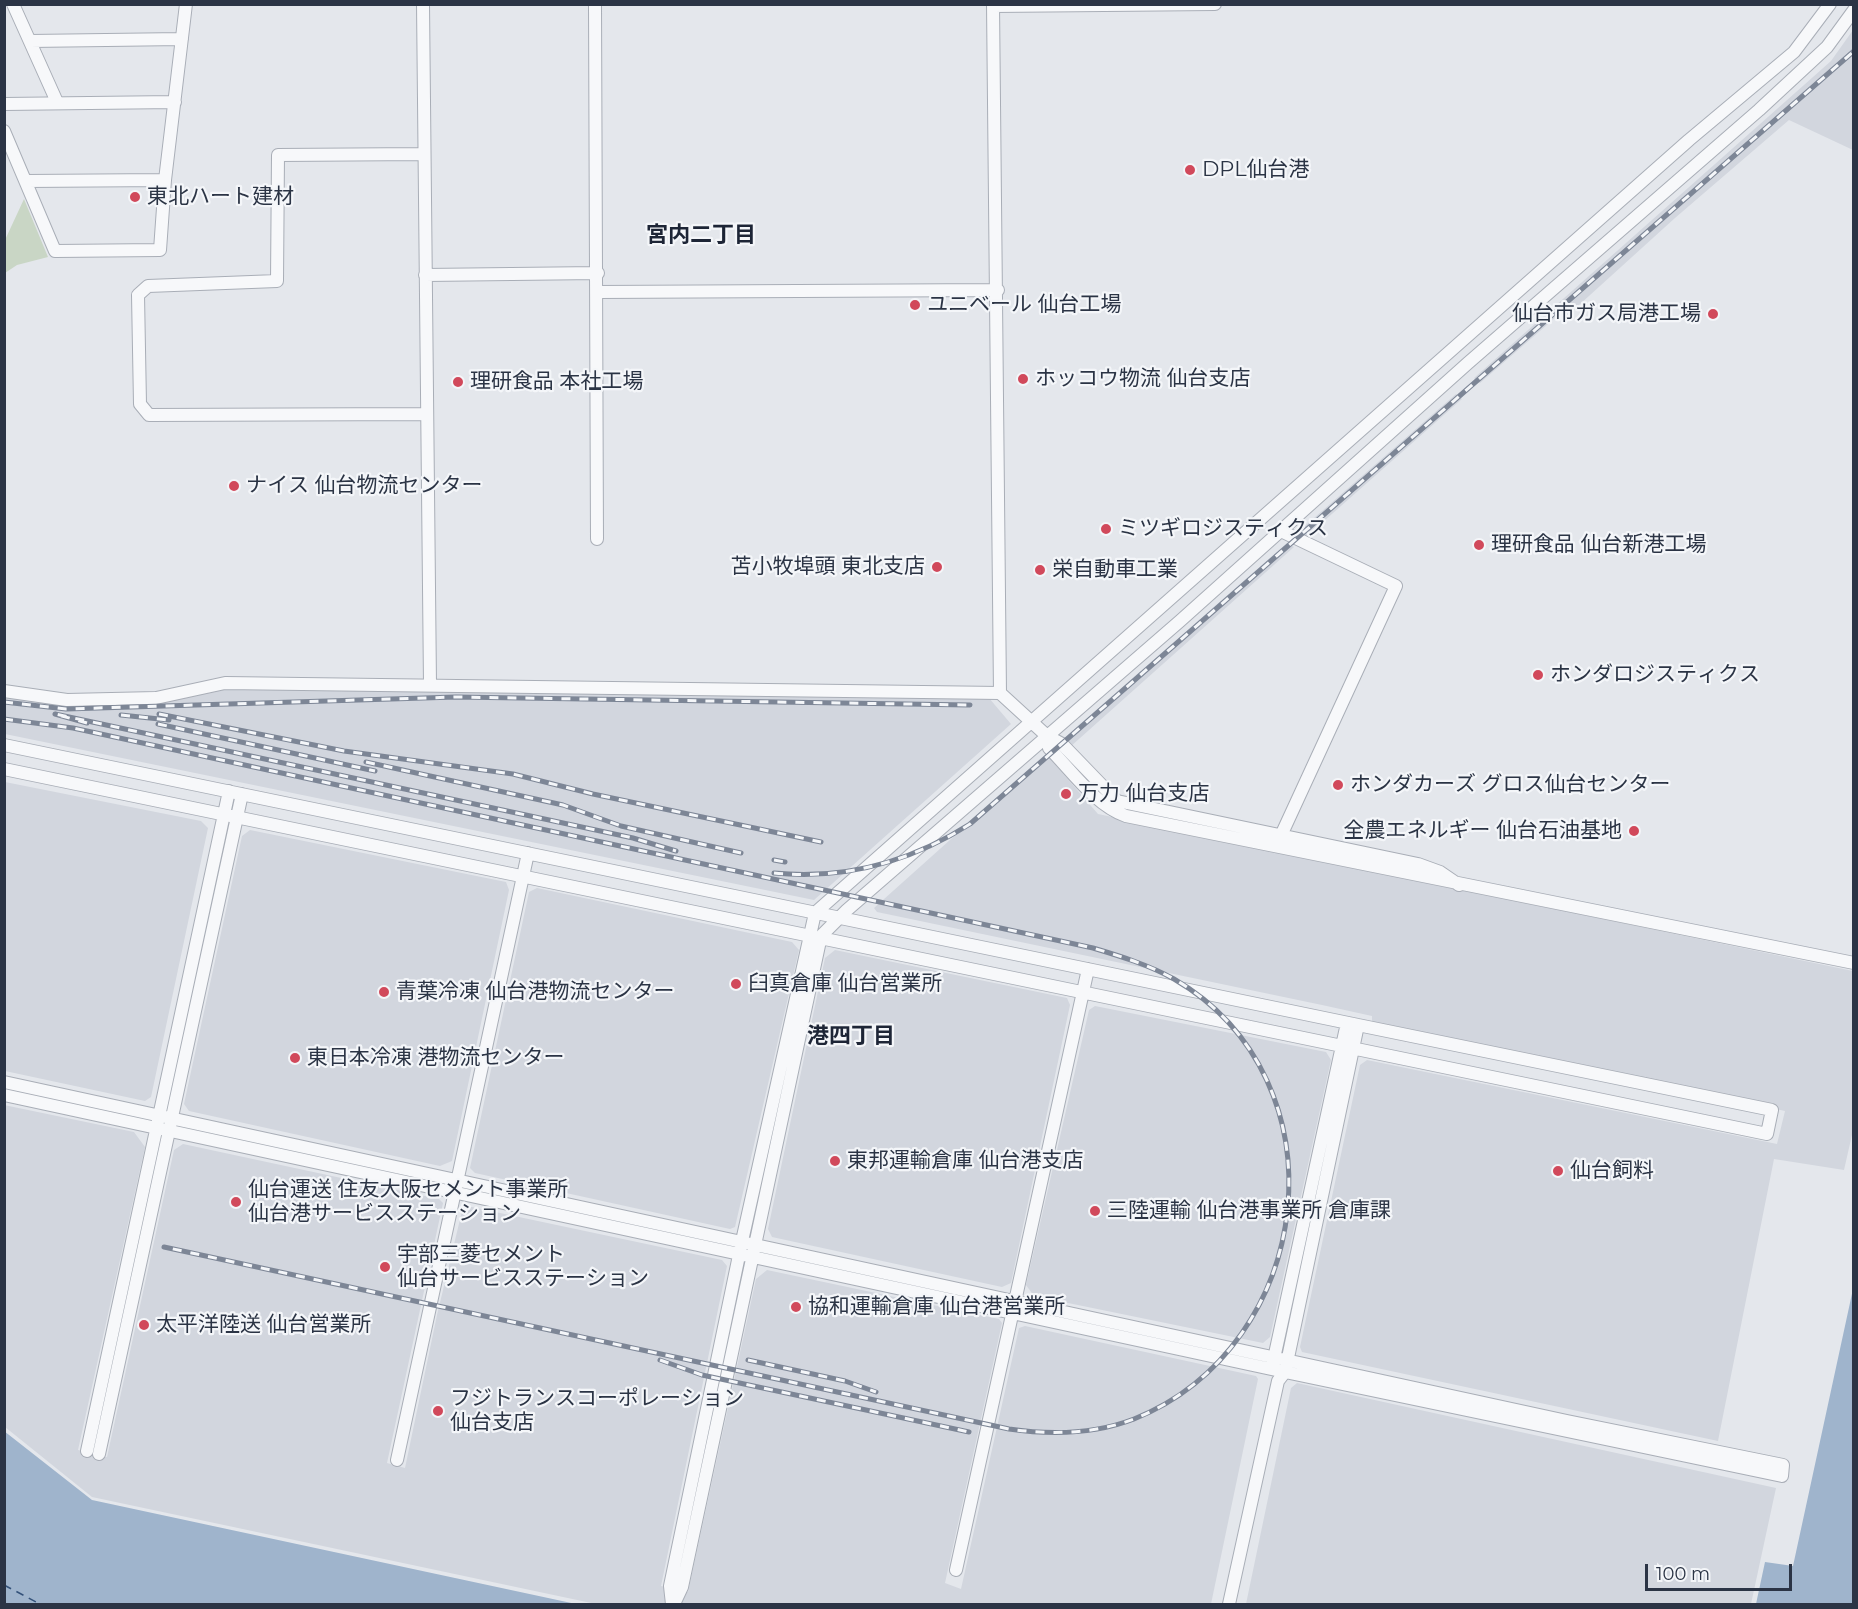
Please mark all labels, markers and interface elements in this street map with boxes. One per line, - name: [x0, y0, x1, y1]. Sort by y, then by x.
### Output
- place label: DPL仙台港: [1202, 157, 1310, 183]
- marker: DPL仙台港: [1183, 163, 1197, 177]
- place label: 東北ハート建材: [147, 184, 294, 210]
- marker: 東北ハート建材: [128, 190, 142, 204]
- district label: 宮内二丁目: [646, 223, 756, 249]
- place label: ユニベール 仙台工場: [927, 292, 1122, 318]
- marker: ユニベール 仙台工場: [908, 298, 922, 312]
- place label: 仙台市ガス局港工場: [1512, 301, 1701, 327]
- marker: 仙台市ガス局港工場: [1706, 307, 1720, 321]
- place label: ホッコウ物流 仙台支店: [1035, 366, 1251, 392]
- place label: 理研食品 本社工場: [470, 369, 644, 395]
- marker: ホッコウ物流 仙台支店: [1016, 372, 1030, 386]
- marker: 理研食品 本社工場: [451, 375, 465, 389]
- place label: ナイス 仙台物流センター: [246, 473, 483, 499]
- marker: ナイス 仙台物流センター: [227, 479, 241, 493]
- place label: ミツギロジスティクス: [1118, 516, 1328, 542]
- marker: ミツギロジスティクス: [1099, 522, 1113, 536]
- place label: 理研食品 仙台新港工場: [1491, 532, 1707, 558]
- marker: 理研食品 仙台新港工場: [1472, 538, 1486, 552]
- place label: 苫小牧埠頭 東北支店: [730, 554, 925, 580]
- place label: 栄自動車工業: [1052, 557, 1178, 583]
- marker: 苫小牧埠頭 東北支店: [930, 560, 944, 574]
- marker: 栄自動車工業: [1033, 563, 1047, 577]
- place label: ホンダロジスティクス: [1550, 662, 1760, 688]
- marker: ホンダロジスティクス: [1531, 668, 1545, 682]
- place label: ホンダカーズ グロス仙台センター: [1350, 772, 1671, 798]
- marker: ホンダカーズ グロス仙台センター: [1331, 778, 1345, 792]
- place label: 万力 仙台支店: [1078, 781, 1210, 807]
- marker: 万力 仙台支店: [1059, 787, 1073, 801]
- place label: 全農エネルギー 仙台石油基地: [1343, 818, 1622, 844]
- marker: 全農エネルギー 仙台石油基地: [1627, 824, 1641, 838]
- place label: 臼真倉庫 仙台営業所: [748, 971, 943, 997]
- marker: 臼真倉庫 仙台営業所: [729, 977, 743, 991]
- place label: 青葉冷凍 仙台港物流センター: [396, 979, 675, 1005]
- marker: 青葉冷凍 仙台港物流センター: [377, 985, 391, 999]
- district label: 港四丁目: [807, 1024, 895, 1050]
- place label: 東日本冷凍 港物流センター: [307, 1045, 565, 1071]
- marker: 東日本冷凍 港物流センター: [288, 1051, 302, 1065]
- place label: 東邦運輸倉庫 仙台港支店: [847, 1148, 1084, 1174]
- marker: 東邦運輸倉庫 仙台港支店: [828, 1154, 842, 1168]
- place label: 仙台飼料: [1570, 1158, 1654, 1184]
- marker: 仙台飼料: [1551, 1164, 1565, 1178]
- place label: 仙台運送 住友大阪セメント事業所 仙台港サービスステーション: [248, 1177, 569, 1227]
- marker: 仙台運送 住友大阪セメント事業所 仙台港サービスステーション: [229, 1195, 243, 1209]
- place label: 三陸運輸 仙台港事業所 倉庫課: [1107, 1198, 1391, 1224]
- marker: 三陸運輸 仙台港事業所 倉庫課: [1088, 1204, 1102, 1218]
- place label: 宇部三菱セメント 仙台サービスステーション: [397, 1242, 649, 1292]
- marker: 宇部三菱セメント 仙台サービスステーション: [378, 1260, 392, 1274]
- place label: 協和運輸倉庫 仙台港営業所: [808, 1294, 1066, 1320]
- marker: 協和運輸倉庫 仙台港営業所: [789, 1300, 803, 1314]
- place label: 太平洋陸送 仙台営業所: [156, 1312, 372, 1338]
- marker: 太平洋陸送 仙台営業所: [137, 1318, 151, 1332]
- place label: フジトランスコーポレーション 仙台支店: [450, 1386, 744, 1436]
- marker: フジトランスコーポレーション 仙台支店: [431, 1404, 445, 1418]
- scale bar: [1648, 1552, 1795, 1590]
- text: 100 m: [1656, 1563, 1710, 1585]

